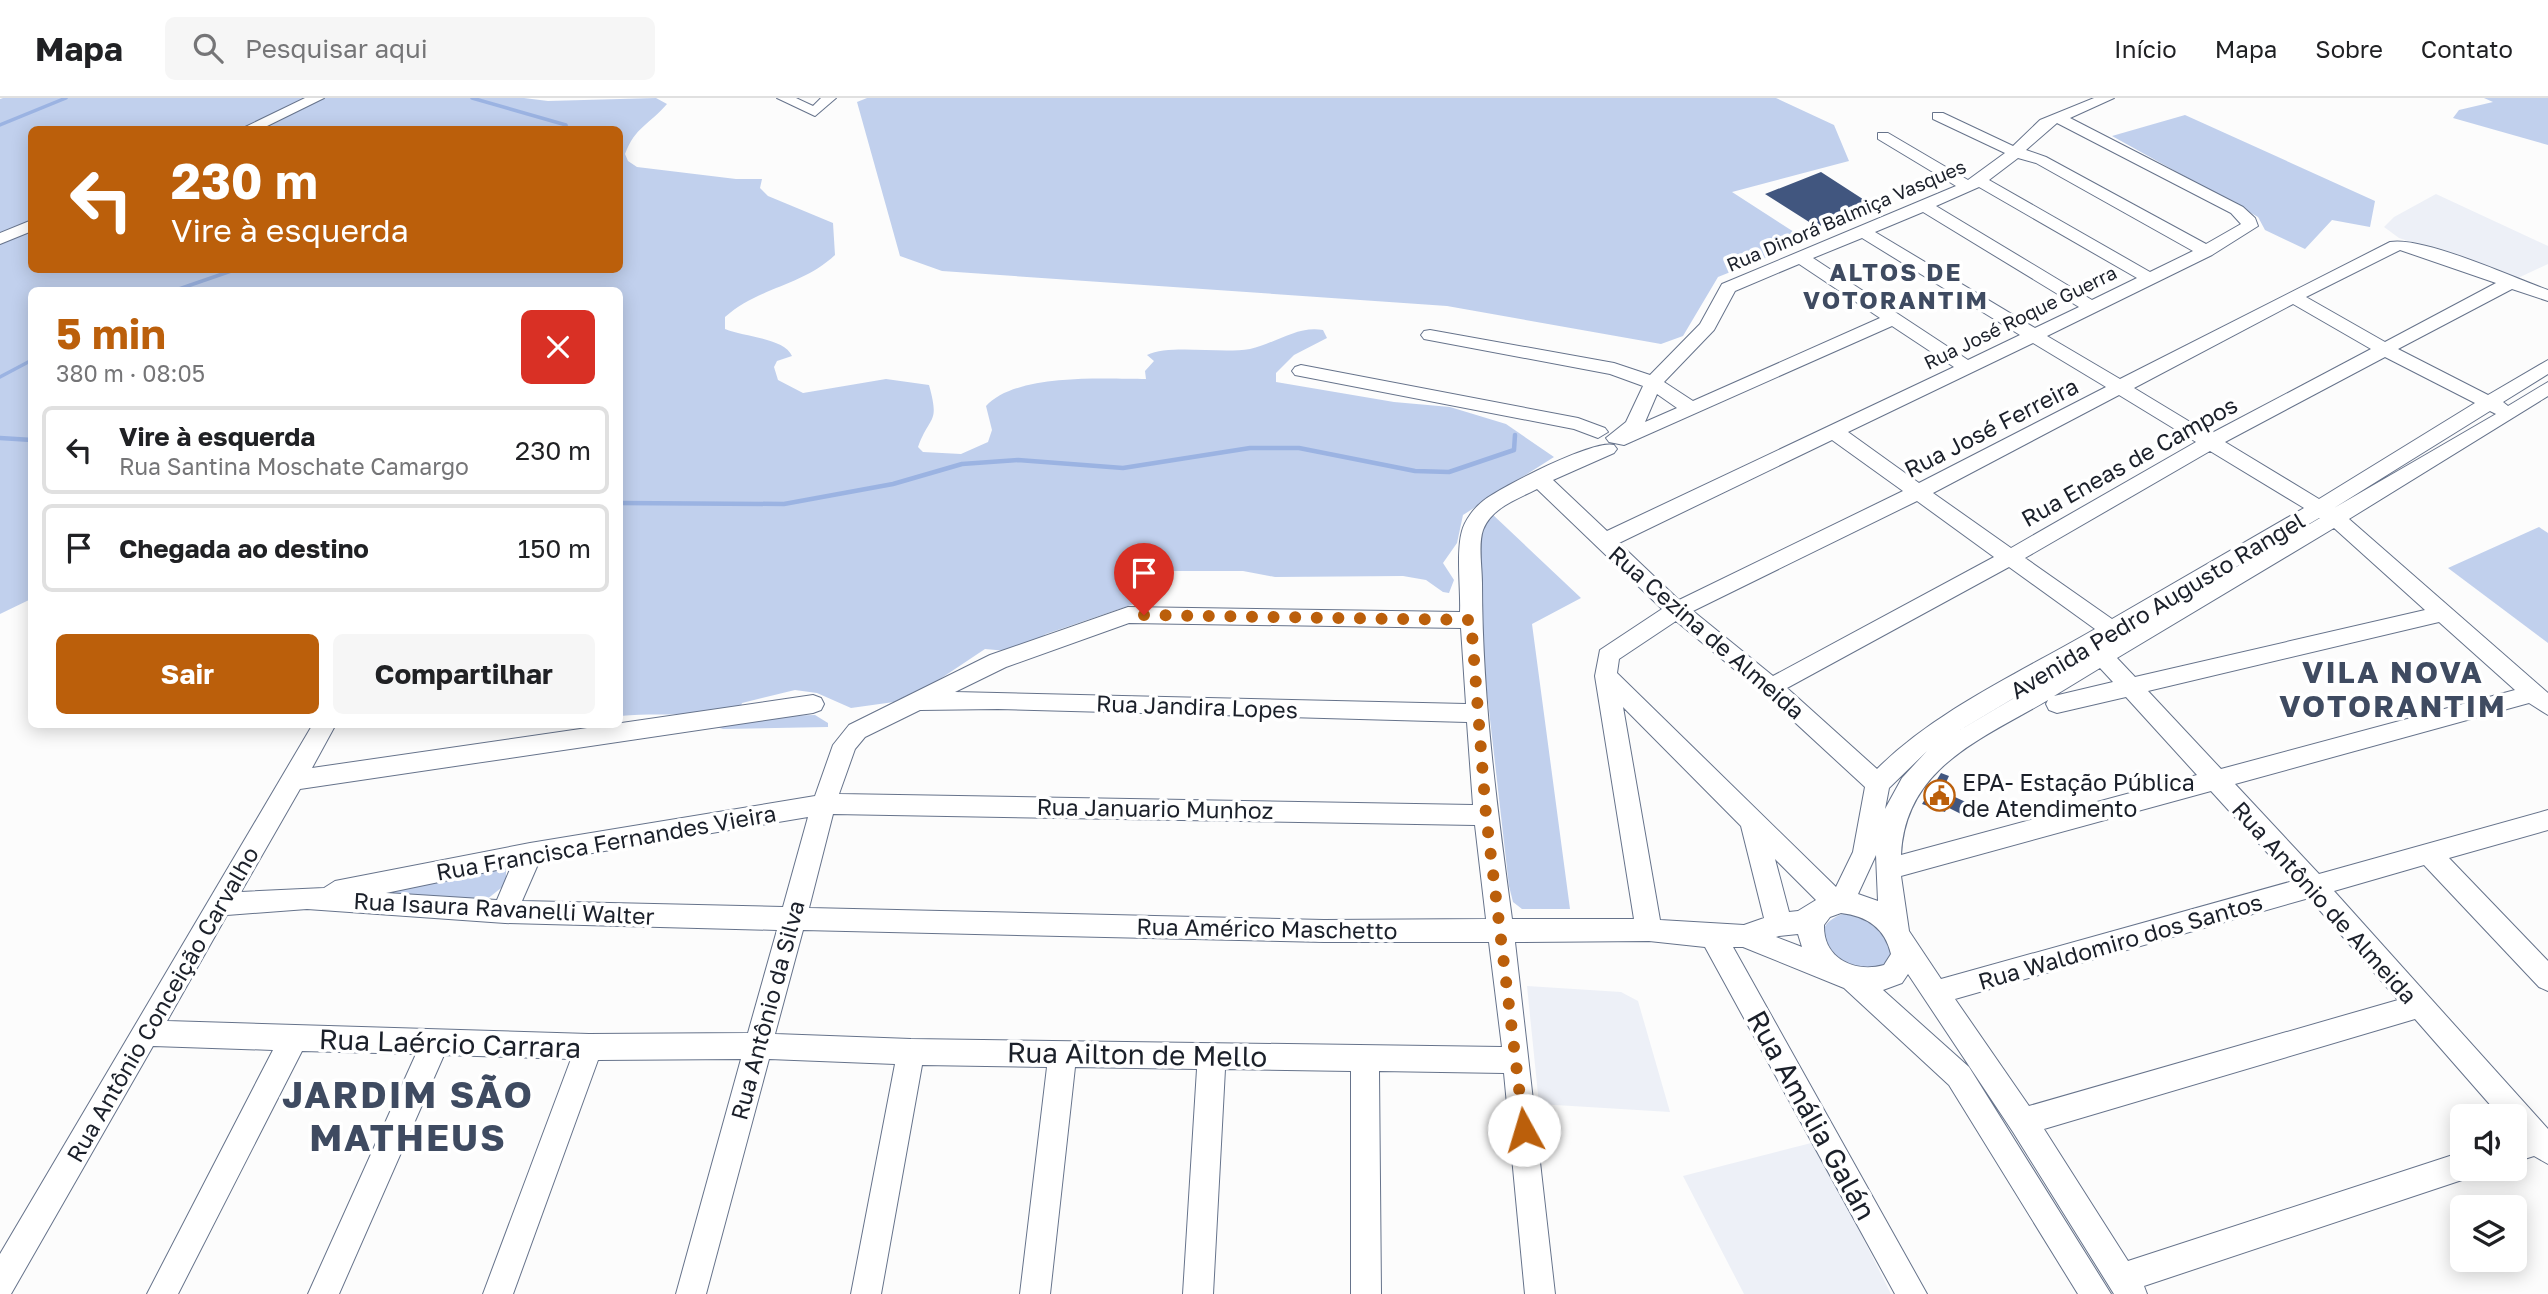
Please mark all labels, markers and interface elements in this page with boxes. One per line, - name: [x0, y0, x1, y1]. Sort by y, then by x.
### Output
- search box: [165, 17, 655, 80]
- text: Mapa: [35, 29, 123, 68]
- icon: search: [189, 29, 227, 67]
- text: Pesquisar aqui: [245, 33, 428, 64]
- text: Início: [2114, 34, 2177, 63]
- text: Mapa: [2215, 34, 2277, 63]
- text: Sobre: [2315, 34, 2383, 63]
- text: Contato: [2421, 34, 2513, 63]
- text: 230 m: [171, 151, 318, 210]
- icon: left: [56, 154, 147, 245]
- street label: Rua Dinorá Balmiça Vasques: [1723, 154, 1969, 276]
- text: Vire à esquerda: [171, 211, 409, 249]
- district label: ALTOS DE VOTORANTIM: [1803, 257, 1989, 314]
- street label: Rua José Roque Guerra: [1920, 260, 2120, 374]
- text: 5 min: [56, 308, 166, 358]
- button: close: [521, 310, 595, 384]
- text: 380 m · 08:05: [56, 359, 205, 387]
- street label: Rua José Ferreira: [1899, 371, 2083, 483]
- street label: Rua Eneas de Campos: [2016, 390, 2242, 532]
- text: Vire à esquerda: [119, 421, 315, 452]
- icon: left: [60, 431, 98, 469]
- text: 230 m: [515, 435, 591, 466]
- text: Rua Santina Moschate Camargo: [119, 452, 469, 480]
- street label: Avenida Pedro Augusto Rangel: [2005, 506, 2309, 704]
- icon: arrive: [60, 529, 98, 567]
- text: Chegada ao destino: [119, 533, 369, 564]
- text: 150 m: [518, 533, 591, 564]
- street label: Rua Cezina de Almeida: [1603, 539, 1811, 725]
- pin: [1114, 543, 1174, 615]
- icon: arrive: [1125, 554, 1163, 592]
- button: Sair: [56, 634, 319, 714]
- button: Compartilhar: [333, 634, 595, 714]
- district label: VILA NOVA VOTORANTIM: [2279, 654, 2507, 724]
- street label: Rua Jandira Lopes: [1096, 688, 1298, 724]
- place label: EPA- Estação Pública de Atendimento: [1962, 768, 2195, 822]
- public building icon: EPA- Estação Pública de Atendimento: [1922, 778, 1956, 812]
- street label: Rua Januario Munhoz: [1036, 792, 1274, 824]
- street label: Rua Antônio de Almeida: [2227, 795, 2423, 1009]
- street label: Rua Francisca Fernandes Vieira: [434, 798, 778, 886]
- street label: Rua Antônio Conceição Carvalho: [60, 841, 264, 1167]
- street label: Rua Isaura Ravanelli Walter: [353, 886, 655, 930]
- street label: Rua Waldomiro dos Santos: [1975, 887, 2265, 995]
- street label: Rua Antônio da Silva: [724, 897, 810, 1123]
- street label: Rua Américo Maschetto: [1136, 912, 1398, 944]
- street label: Rua Amália Galán: [1741, 1004, 1883, 1226]
- street label: Rua Laércio Carrara: [318, 1022, 582, 1064]
- street label: Rua Ailton de Mello: [1007, 1035, 1267, 1073]
- district label: JARDIM SÃO MATHEUS: [282, 1072, 534, 1159]
- position arrow: [1487, 1093, 1561, 1167]
- map controls: [2450, 1104, 2527, 1272]
- button: sound: [2450, 1104, 2527, 1181]
- button: layers: [2450, 1195, 2527, 1272]

